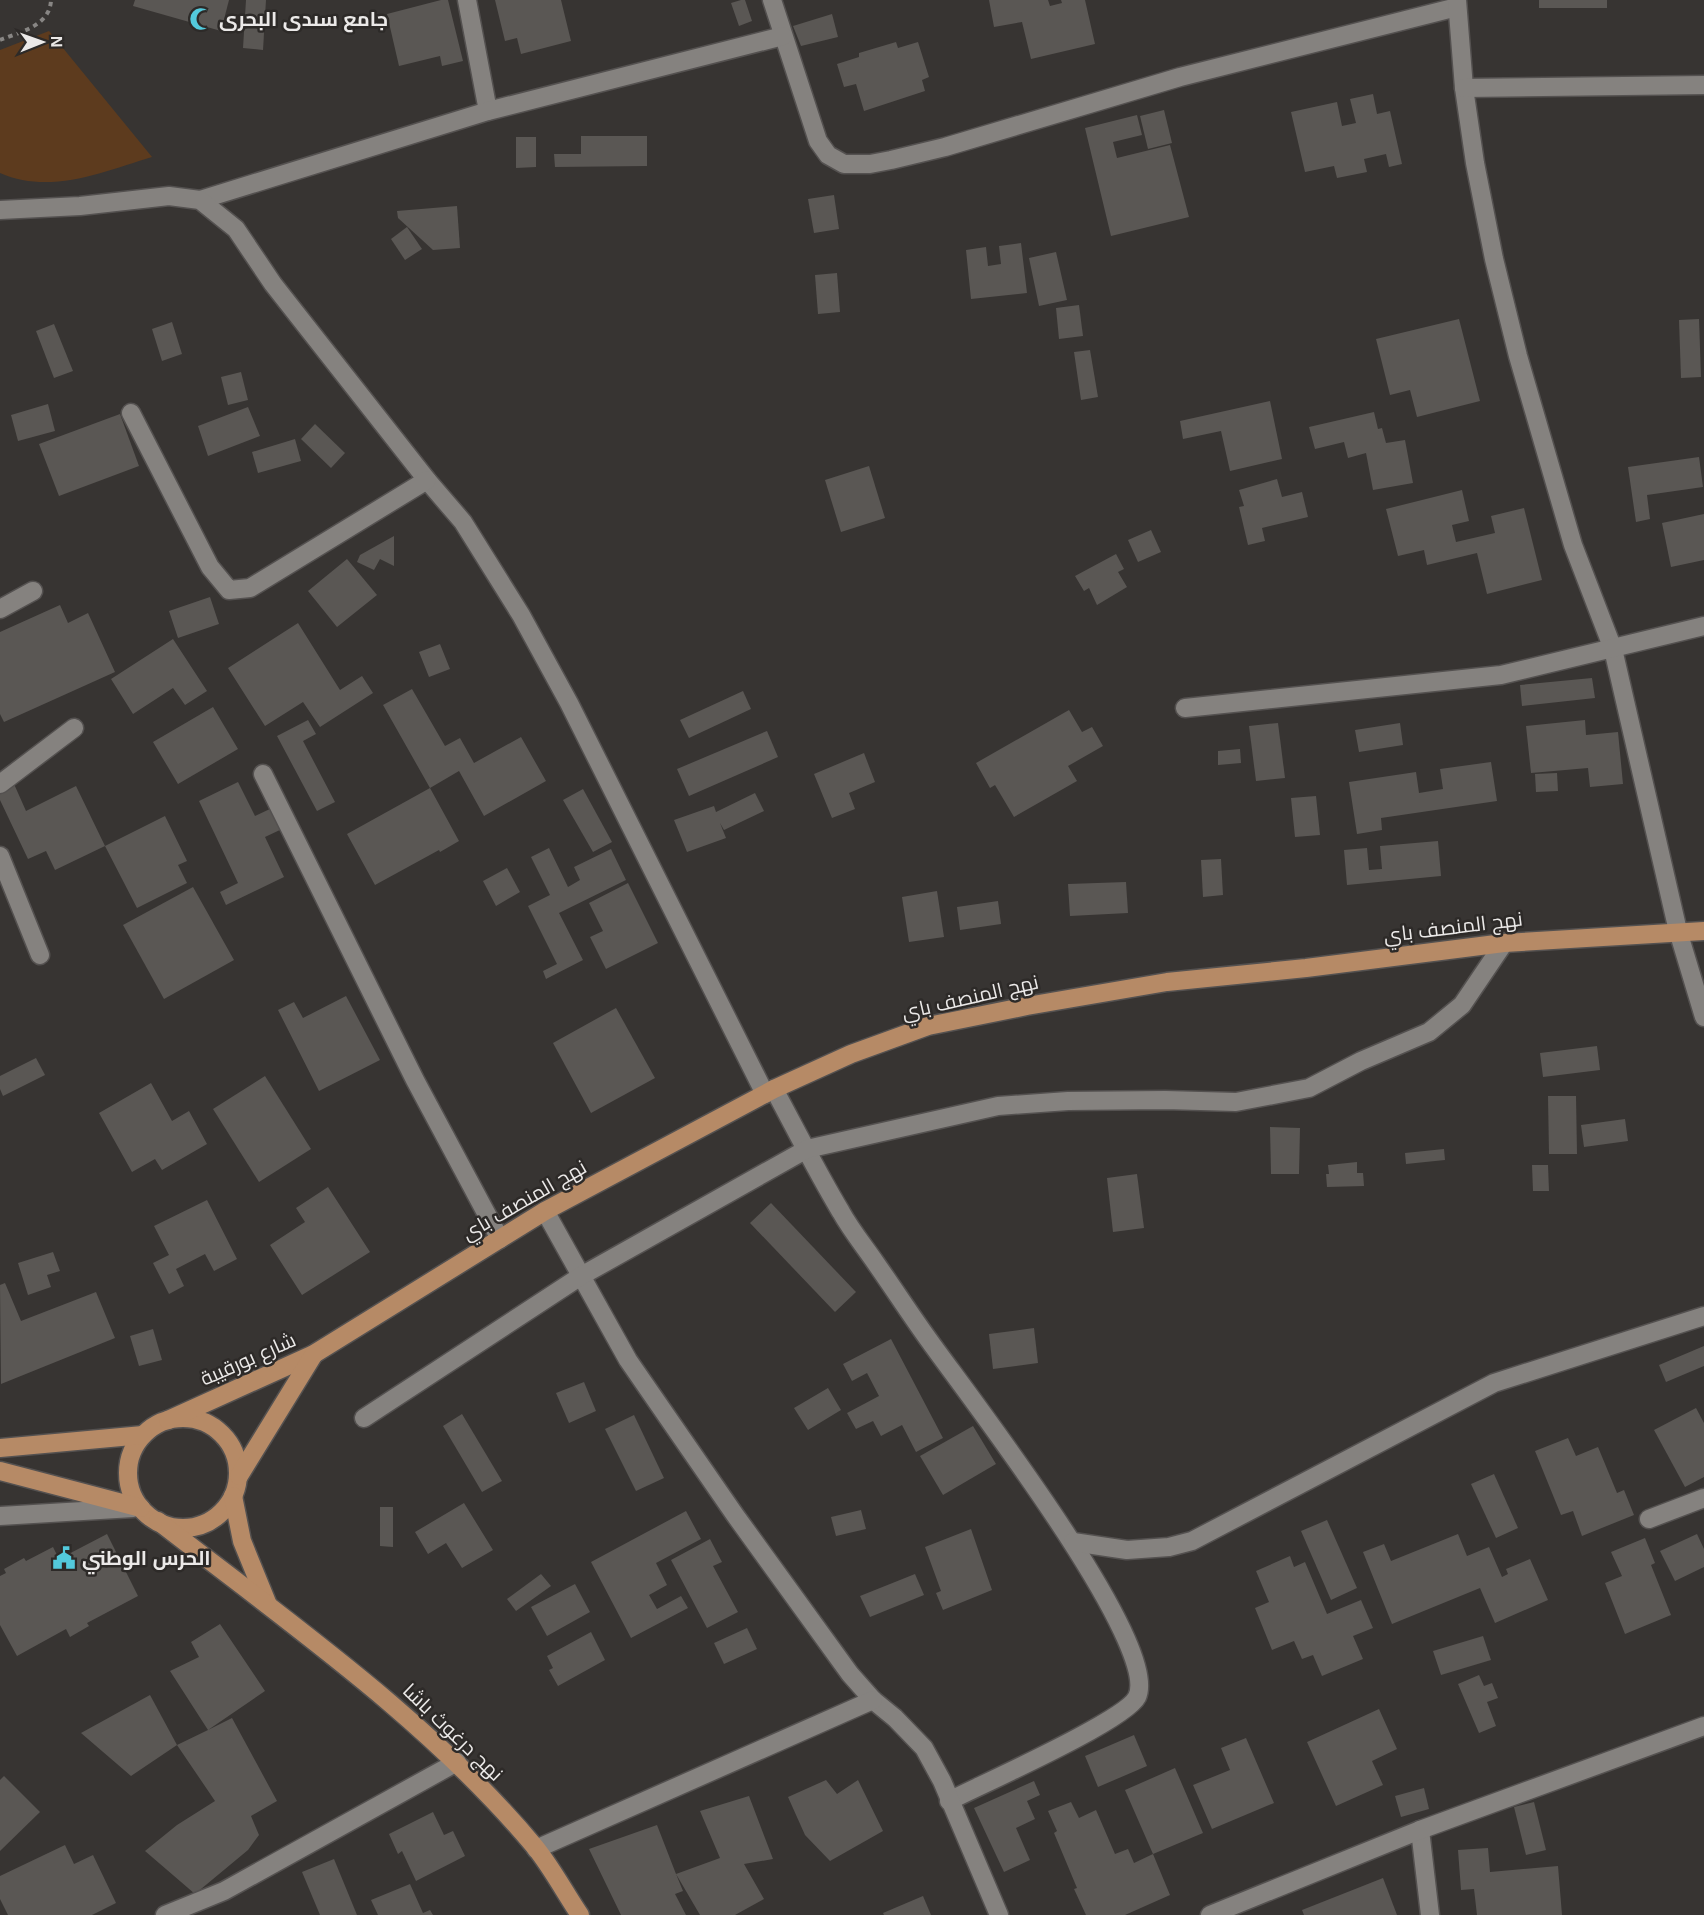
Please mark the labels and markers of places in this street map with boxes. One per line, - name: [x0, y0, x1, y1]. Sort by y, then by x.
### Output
- mosque icon: جامع سىدى البحرى: [188, 6, 214, 32]
- place label: جامع سىدى البحرى: [219, 8, 388, 33]
- public building icon: الحرس الوطني: [51, 1545, 77, 1571]
- place label: الحرس الوطني: [82, 1547, 211, 1575]

